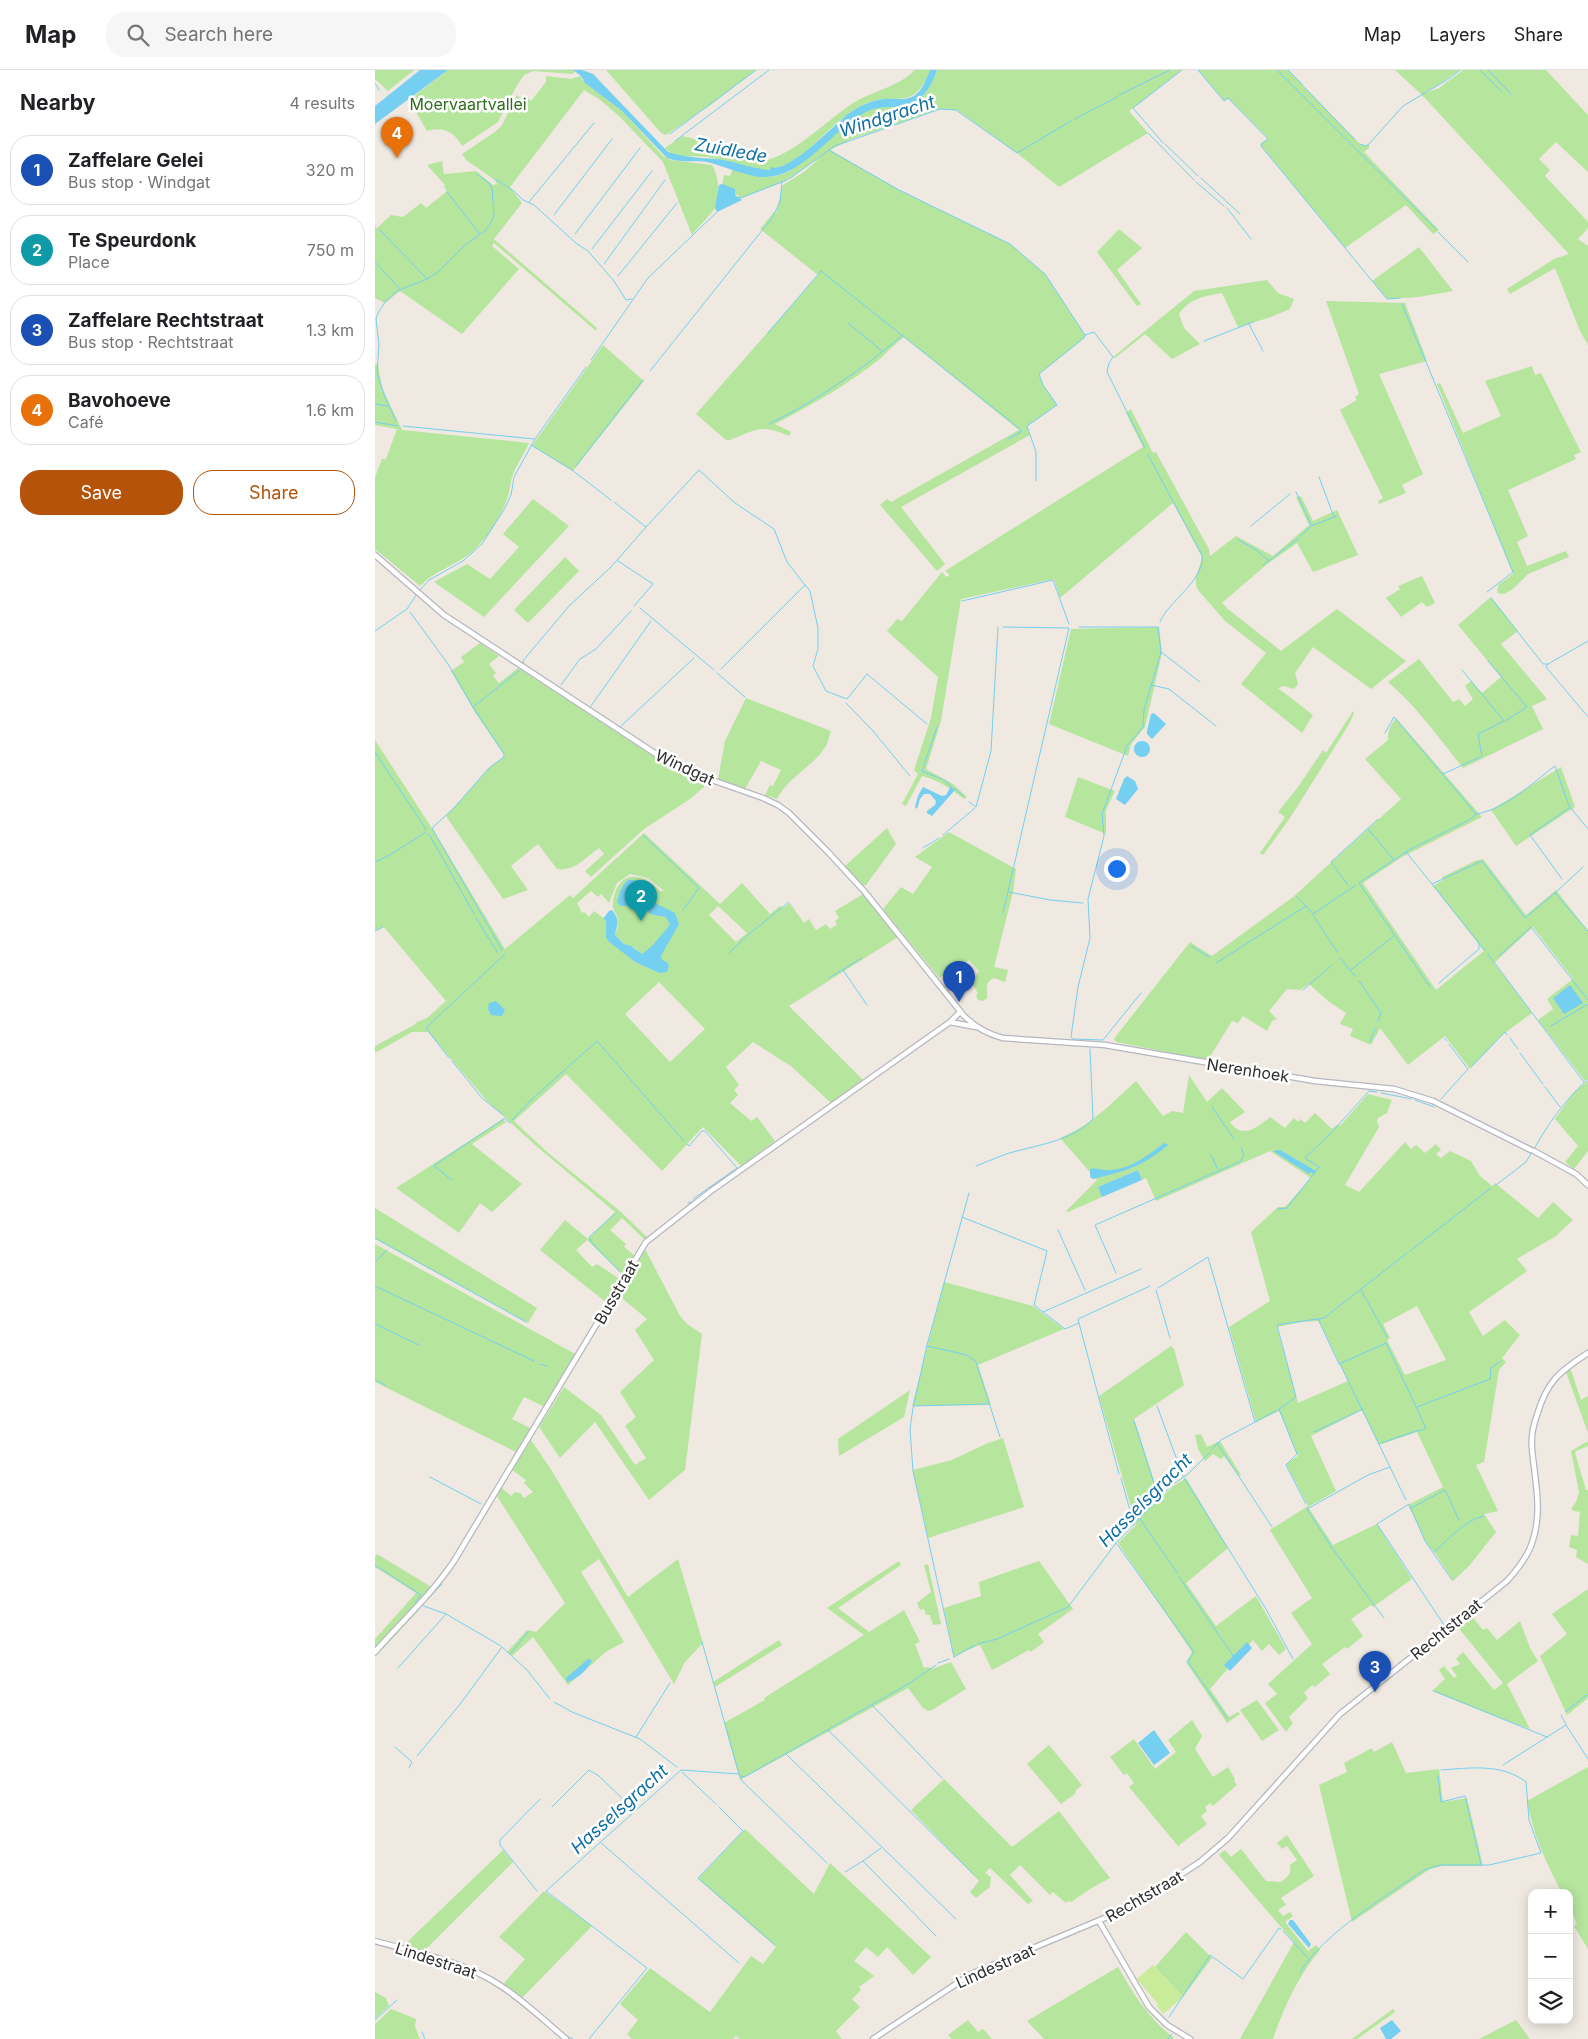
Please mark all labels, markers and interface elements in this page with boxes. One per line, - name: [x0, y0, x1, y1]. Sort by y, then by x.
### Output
- search box: [106, 12, 456, 57]
- text: Map: [25, 20, 76, 49]
- icon: search: [124, 21, 152, 49]
- text: Search here: [164, 23, 273, 46]
- text: Map: [1364, 24, 1401, 45]
- text: Layers: [1429, 24, 1486, 45]
- text: Share: [1514, 24, 1563, 45]
- text: Nearby: [20, 90, 95, 115]
- water label: Windgracht: [837, 90, 938, 141]
- text: 4 results: [290, 93, 355, 113]
- park label: Moervaartvallei: [409, 94, 527, 114]
- pin: 4: [381, 117, 413, 158]
- water label: Zuidlede: [693, 133, 769, 167]
- text: Zaffelare Gelei: [68, 149, 203, 172]
- text: 1: [34, 160, 40, 180]
- text: 320 m: [306, 160, 354, 180]
- text: Bus stop · Windgat: [68, 172, 210, 192]
- text: Te Speurdonk: [68, 229, 196, 252]
- text: 2: [32, 240, 42, 260]
- text: 750 m: [307, 240, 354, 260]
- text: Place: [68, 252, 110, 272]
- text: Zaffelare Rechtstraat: [68, 309, 264, 332]
- text: 3: [32, 320, 42, 340]
- text: 1.3 km: [306, 320, 354, 340]
- text: Bus stop · Rechtstraat: [68, 332, 233, 352]
- text: Bavohoeve: [68, 389, 171, 412]
- text: 4: [32, 400, 42, 420]
- text: 1.6 km: [306, 400, 354, 420]
- text: Café: [68, 412, 103, 432]
- button: Save: [20, 470, 183, 515]
- button: Share: [193, 470, 355, 515]
- street label: Windgat: [652, 745, 718, 789]
- your location: [1104, 856, 1130, 882]
- pin: 2: [625, 880, 657, 921]
- pin: 1: [943, 961, 975, 1002]
- street label: Nerenhoek: [1205, 1054, 1291, 1086]
- street label: Busstraat: [590, 1256, 642, 1328]
- water label: Hasselsgracht: [1094, 1448, 1197, 1551]
- street label: Rechtstraat: [1406, 1594, 1486, 1664]
- pin: 3: [1359, 1651, 1391, 1692]
- water label: Hasselsgracht: [566, 1759, 673, 1858]
- street label: Rechtstraat: [1102, 1866, 1186, 1926]
- map controls: [1528, 1889, 1573, 2024]
- button: +: [1528, 1889, 1573, 1934]
- button: −: [1528, 1934, 1573, 1979]
- street label: Lindestraat: [393, 1937, 479, 1983]
- street label: Lindestraat: [952, 1940, 1038, 1992]
- button: layers: [1528, 1979, 1573, 2024]

